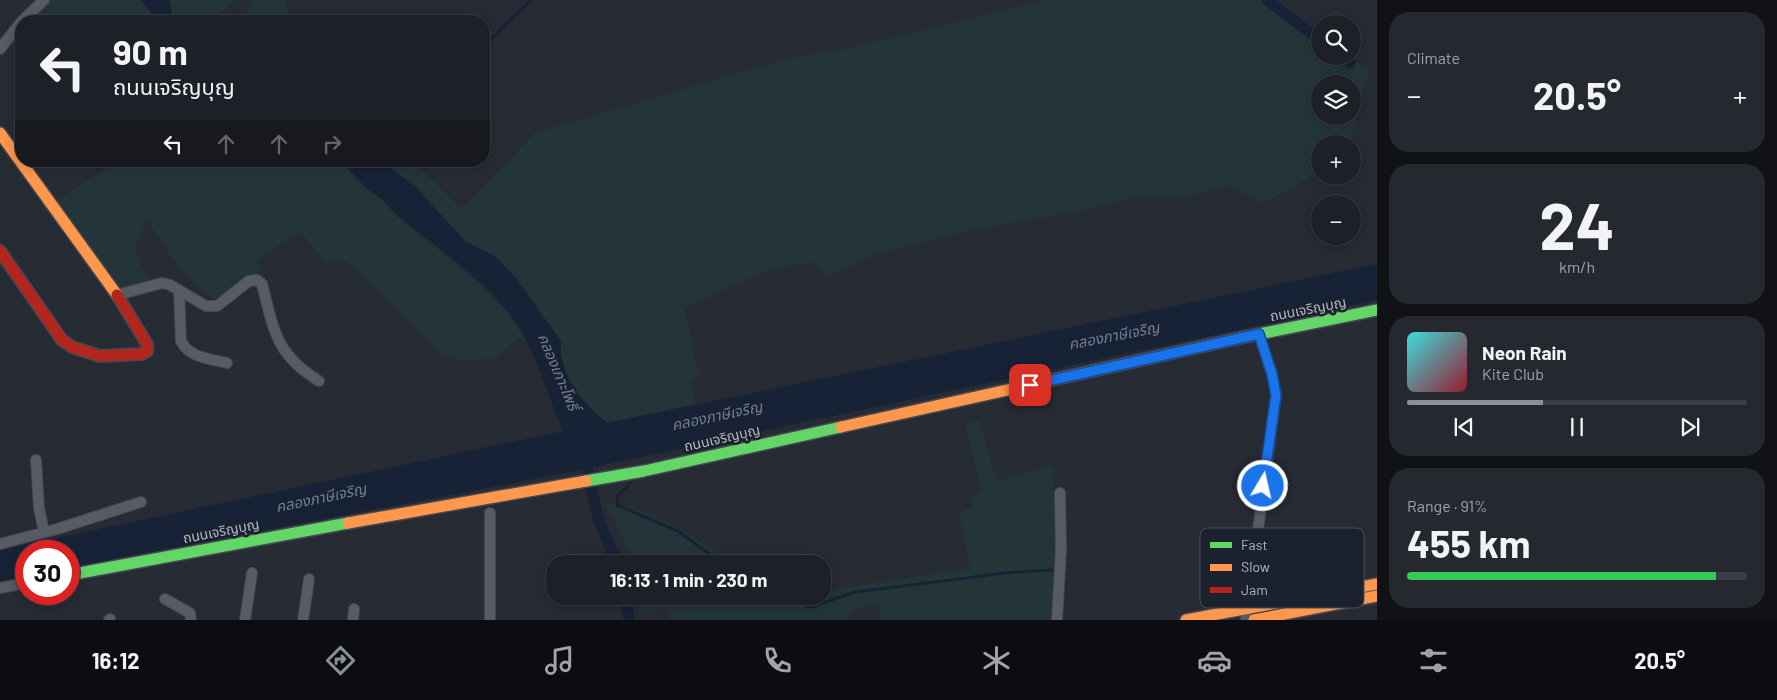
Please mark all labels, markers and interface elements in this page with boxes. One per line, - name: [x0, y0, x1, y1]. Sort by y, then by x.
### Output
- map controls: [1311, 15, 1361, 245]
- button: search: [1311, 15, 1361, 65]
- text: 90 m: [113, 30, 188, 72]
- icon: left: [30, 35, 95, 100]
- text: Climate: [1407, 48, 1460, 67]
- text: 20.5°: [1533, 72, 1621, 118]
- text: ถนนเจริญบุญ: [113, 73, 235, 99]
- button: layers: [1311, 75, 1361, 125]
- text: −: [1407, 78, 1421, 112]
- text: +: [1733, 78, 1747, 112]
- icon: left: [159, 130, 187, 158]
- icon: ahead: [212, 130, 240, 158]
- icon: ahead: [265, 130, 293, 158]
- icon: right: [318, 130, 346, 158]
- button: +: [1311, 135, 1361, 185]
- text: 24: [1539, 185, 1615, 263]
- button: −: [1311, 195, 1361, 245]
- text: km/h: [1559, 257, 1595, 276]
- street label: ถนนเจริญบุญ: [1268, 293, 1348, 325]
- water label: คลองภาษีเจริญ: [1067, 317, 1162, 353]
- water label: คลองเกาะโพธิ์: [535, 330, 585, 417]
- text: Neon Rain: [1482, 341, 1567, 364]
- pin: [1009, 364, 1051, 406]
- text: Kite Club: [1482, 364, 1544, 383]
- icon: arrive: [1016, 371, 1044, 399]
- water label: คลองภาษีเจริญ: [670, 396, 765, 433]
- icon: previous: [1450, 413, 1478, 441]
- icon: pause: [1563, 413, 1591, 441]
- icon: next: [1676, 413, 1704, 441]
- street label: ถนนเจริญบุญ: [682, 421, 762, 455]
- position arrow: [1236, 459, 1288, 511]
- water label: คลองภาษีเจริญ: [274, 478, 369, 515]
- text: Range · 91%: [1407, 496, 1488, 515]
- street label: ถนนเจริญบุญ: [181, 515, 261, 547]
- text: 455 km: [1407, 520, 1531, 566]
- legend: [1200, 528, 1364, 608]
- text: Fast: [1241, 536, 1267, 553]
- speed limit sign: 30: [15, 540, 80, 605]
- text: Slow: [1241, 558, 1270, 575]
- text: 16:13 · 1 min · 230 m: [610, 568, 767, 591]
- text: Jam: [1241, 581, 1268, 598]
- icon: directions: [323, 643, 358, 678]
- icon: music: [542, 643, 577, 678]
- icon: phone: [760, 643, 795, 678]
- icon: climate: [979, 643, 1014, 678]
- icon: car: [1197, 643, 1232, 678]
- icon: filters: [1416, 643, 1451, 678]
- text: 16:12: [92, 647, 139, 673]
- text: 20.5°: [1634, 647, 1685, 673]

